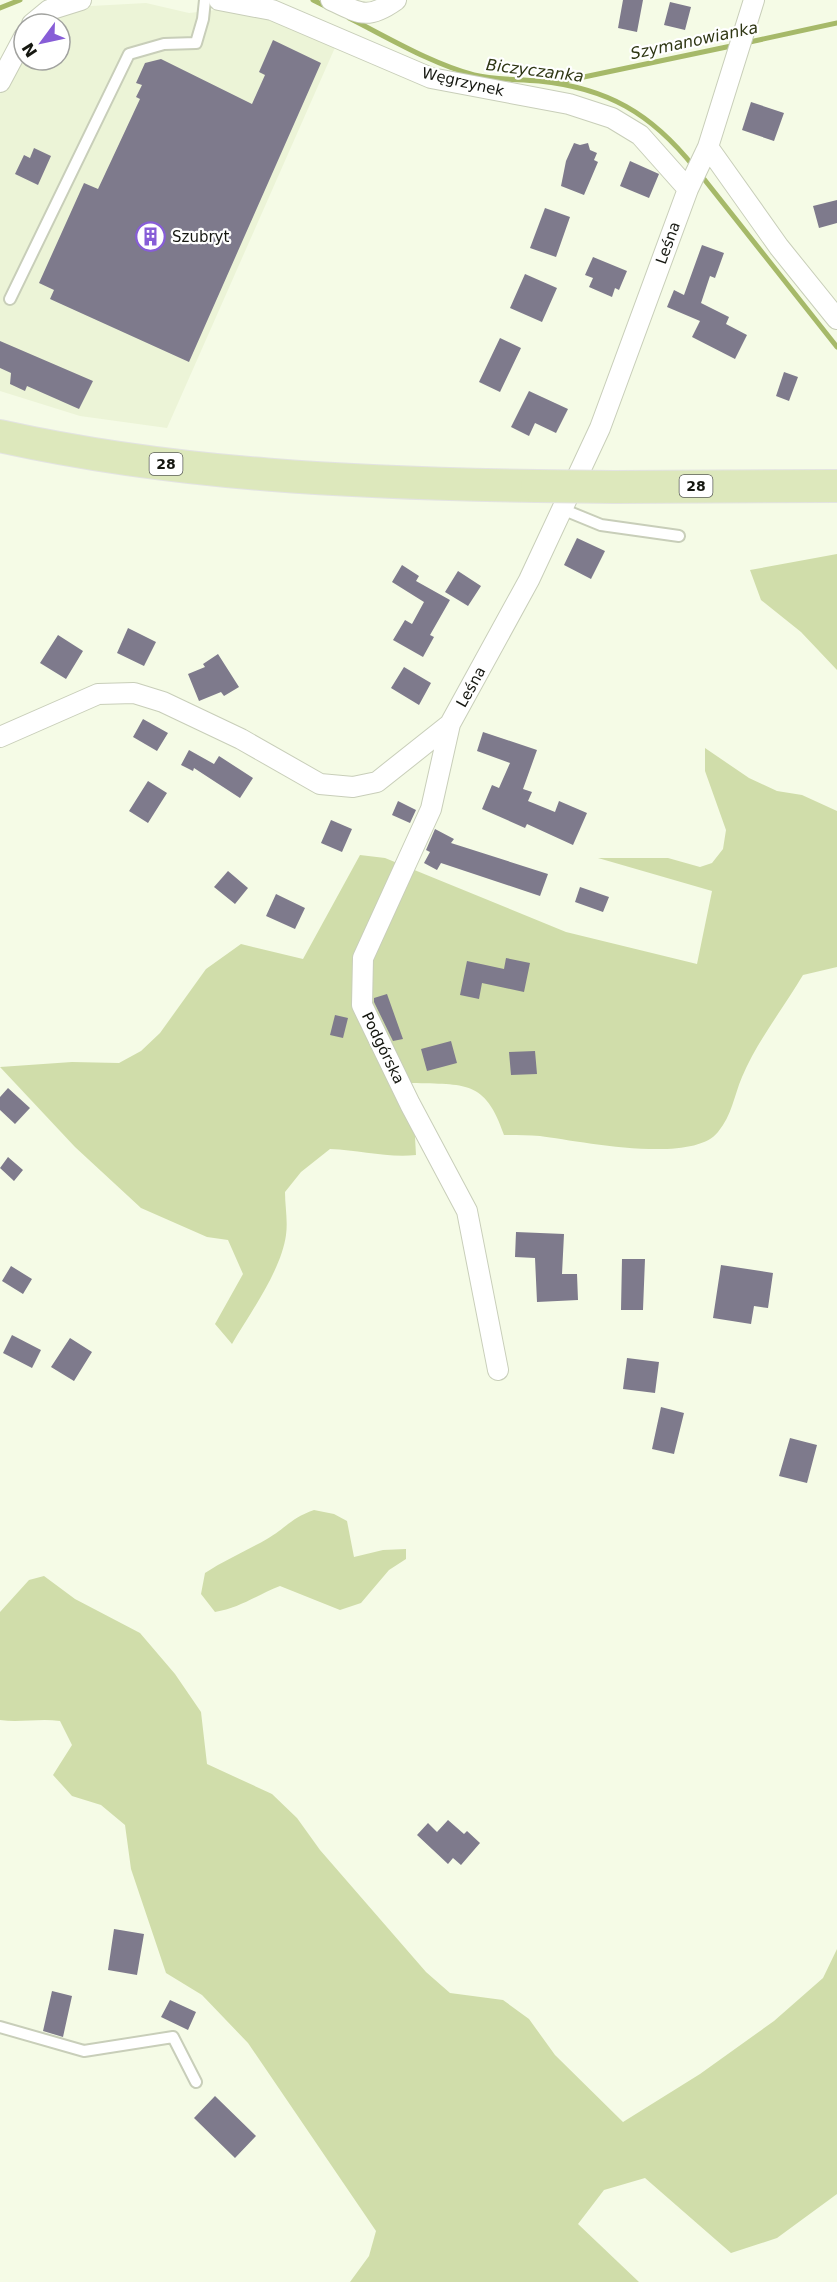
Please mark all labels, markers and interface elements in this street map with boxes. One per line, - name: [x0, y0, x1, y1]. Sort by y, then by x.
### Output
- north arrow: [12, 12, 72, 72]
- water label: Szymanowianka: [629, 18, 760, 63]
- text: N: [18, 39, 41, 61]
- water label: Biczyczanka: [485, 55, 585, 86]
- street label: Węgrzynek: [420, 64, 506, 100]
- street label: Leśna: [652, 219, 684, 267]
- building icon: Szubryt: [135, 221, 167, 253]
- place label: Szubryt: [172, 228, 229, 246]
- road number: 28: [150, 453, 182, 475]
- road number: 28: [680, 475, 712, 497]
- street label: Leśna: [453, 663, 489, 711]
- street label: Podgórska: [358, 1009, 408, 1087]

